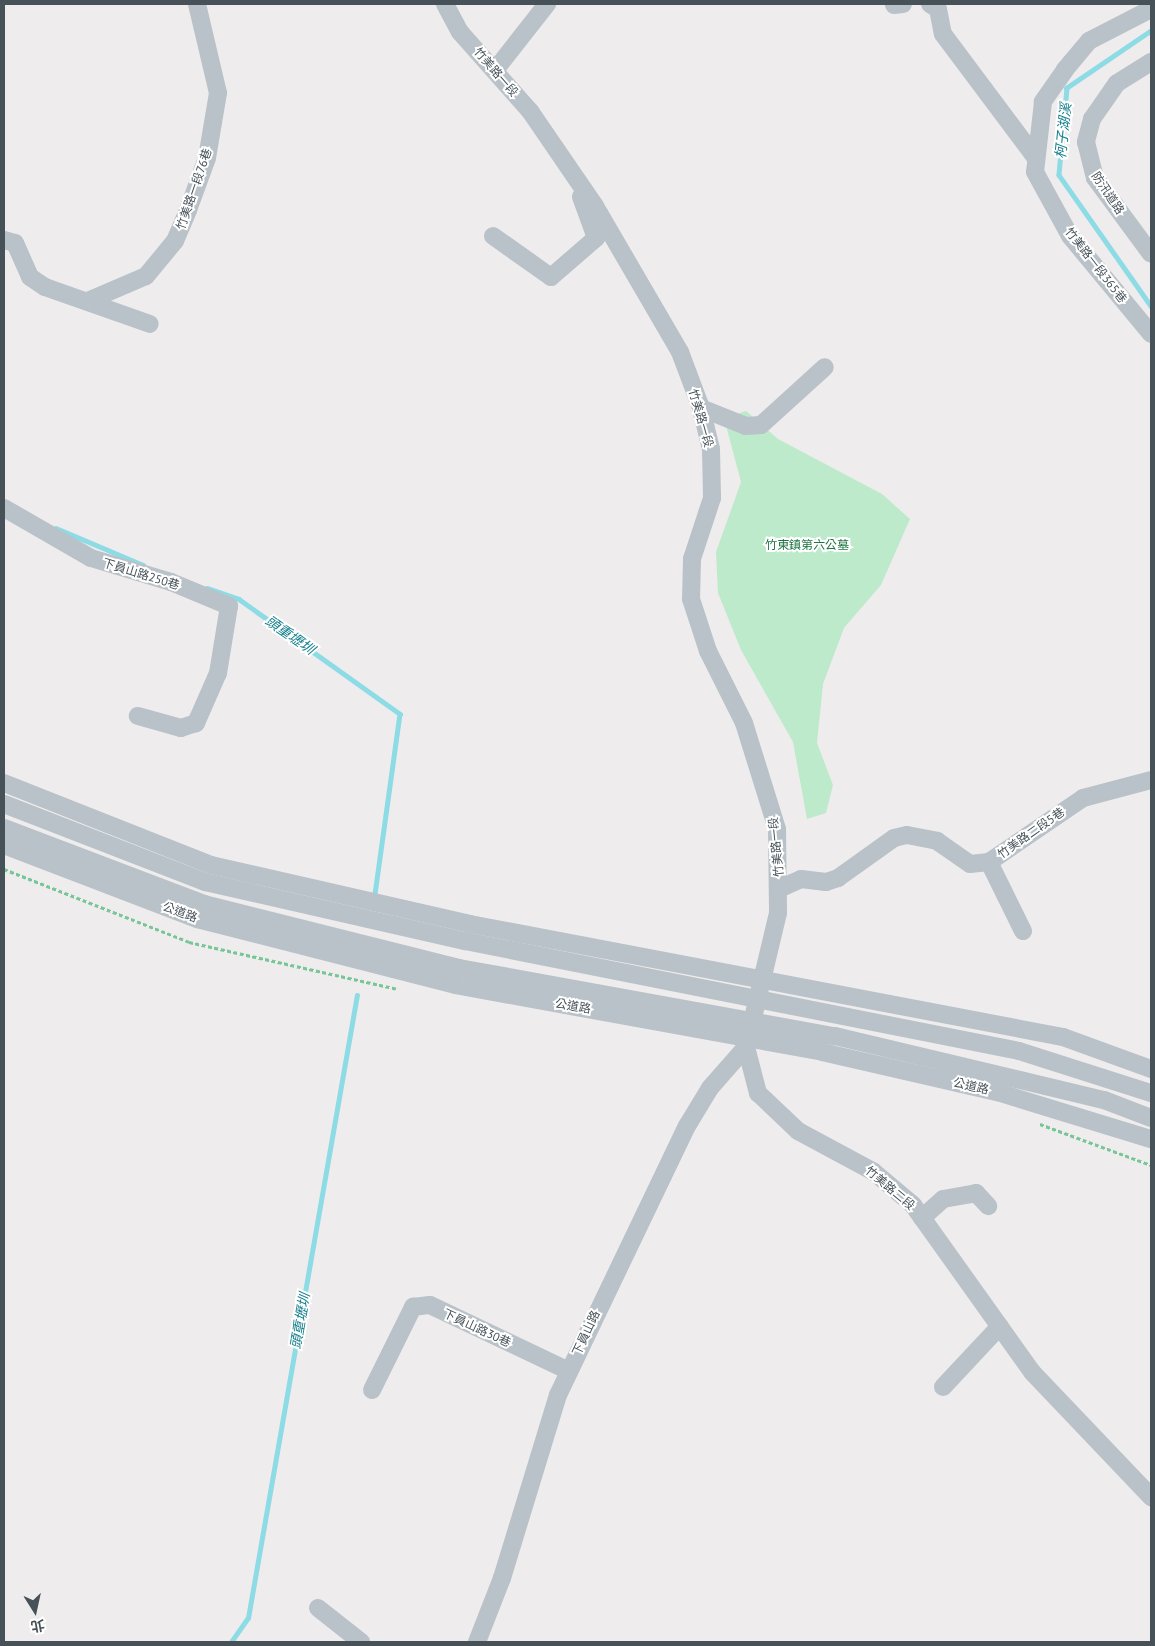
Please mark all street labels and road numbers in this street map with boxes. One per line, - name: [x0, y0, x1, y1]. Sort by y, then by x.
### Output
- street label: 竹美路一段: [471, 45, 521, 99]
- street label: 竹美路一段76巷: [173, 146, 215, 232]
- street label: 防汛道路: [1089, 169, 1127, 217]
- street label: 竹美路一段365巷: [1062, 224, 1130, 306]
- street label: 竹美路一段: [686, 387, 716, 449]
- street label: 下員山路250巷: [101, 555, 181, 593]
- street label: 竹美路二段5巷: [995, 805, 1067, 861]
- street label: 竹美路一段: [766, 816, 786, 878]
- street label: 公道路: [161, 899, 199, 925]
- street label: 公道路: [554, 996, 592, 1016]
- street label: 公道路: [952, 1075, 990, 1097]
- street label: 竹美路二段: [862, 1163, 918, 1213]
- street label: 下員山路30巷: [441, 1306, 513, 1350]
- street label: 下員山路: [569, 1308, 603, 1358]

